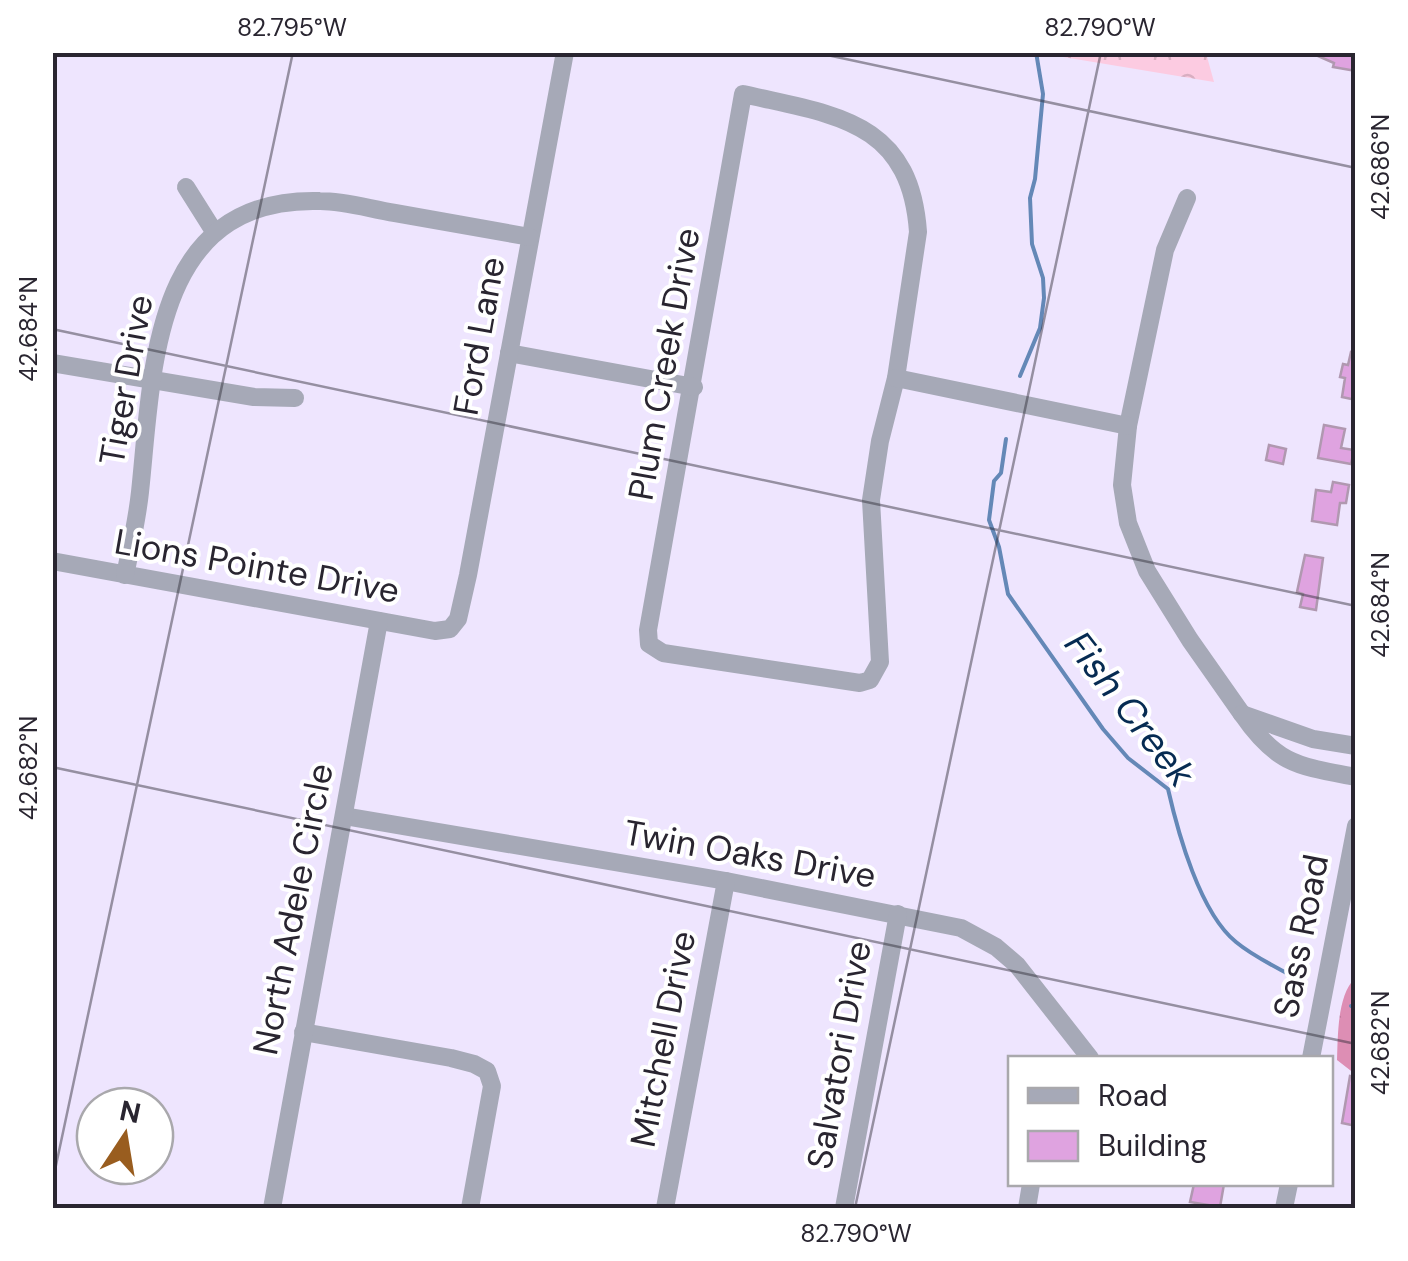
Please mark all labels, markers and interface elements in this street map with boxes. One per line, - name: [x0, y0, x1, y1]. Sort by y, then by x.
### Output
- text: 82.795°W: [237, 11, 347, 44]
- text: 82.790°W: [1044, 11, 1156, 44]
- text: 42.686°N: [1364, 114, 1397, 220]
- street label: Plum Creek Drive: [617, 224, 711, 504]
- street label: Ford Lane: [442, 253, 516, 419]
- text: 42.684°N: [12, 276, 45, 382]
- street label: Tiger Drive: [88, 291, 164, 469]
- street label: Lions Pointe Drive: [111, 518, 403, 614]
- text: 42.684°N: [1364, 552, 1397, 658]
- water label: Fish Creek: [1053, 621, 1207, 798]
- text: 42.682°N: [12, 716, 45, 820]
- street label: North Adele Circle: [242, 759, 344, 1059]
- street label: Twin Oaks Drive: [621, 809, 879, 899]
- street label: Sass Road: [1263, 850, 1339, 1022]
- street label: Mitchell Drive: [620, 927, 706, 1151]
- street label: Salvatori Drive: [796, 937, 882, 1173]
- text: 42.682°N: [1364, 991, 1397, 1095]
- legend: [1008, 1056, 1333, 1186]
- text: Road: [1098, 1076, 1168, 1115]
- north arrow: [75, 1086, 175, 1186]
- text: N: [116, 1092, 144, 1132]
- text: Building: [1098, 1126, 1207, 1165]
- text: 82.790°W: [800, 1217, 912, 1250]

